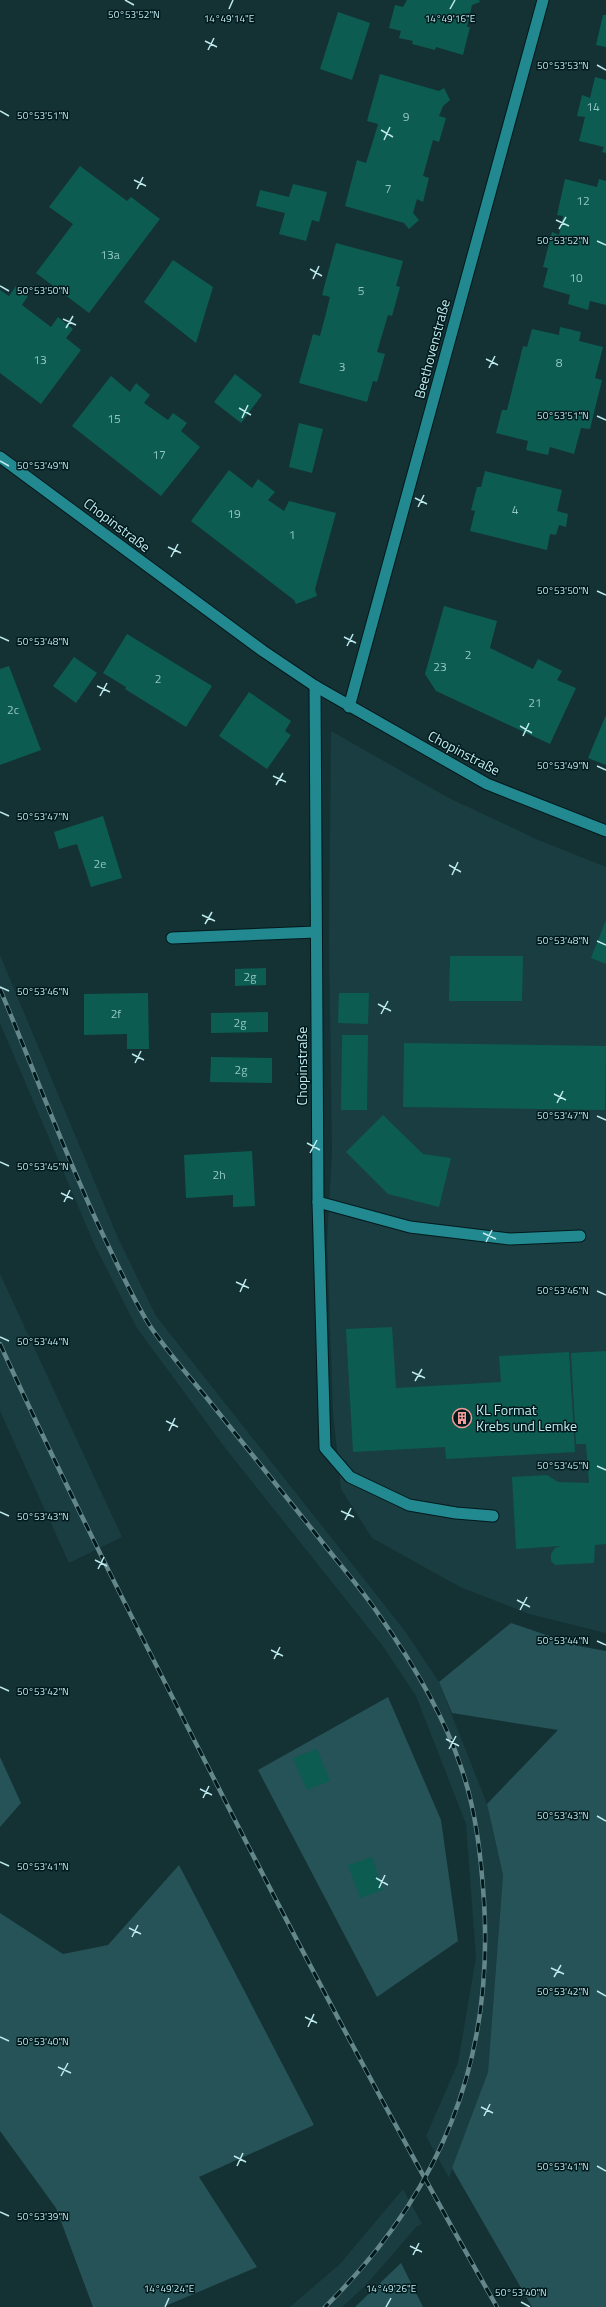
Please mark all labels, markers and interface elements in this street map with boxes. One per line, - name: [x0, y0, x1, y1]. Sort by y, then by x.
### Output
- text: 50°53'52"N: [108, 7, 160, 22]
- text: 14°49'14"E: [204, 11, 255, 26]
- text: 14°49'16"E: [425, 11, 476, 26]
- text: 50°53'53"N: [537, 58, 589, 73]
- house number: 14: [586, 97, 600, 116]
- house number: 9: [403, 107, 410, 126]
- text: 50°53'51"N: [17, 108, 69, 123]
- house number: 7: [385, 179, 391, 198]
- house number: 12: [576, 191, 590, 210]
- text: 50°53'52"N: [537, 233, 589, 248]
- house number: 13a: [100, 245, 120, 264]
- house number: 10: [569, 268, 583, 287]
- house number: 5: [358, 281, 365, 300]
- text: 50°53'50"N: [17, 283, 69, 298]
- street label: Beethovenstraße: [408, 297, 455, 401]
- house number: 13: [33, 350, 47, 369]
- house number: 8: [556, 353, 563, 372]
- house number: 3: [339, 357, 345, 376]
- text: 50°53'51"N: [537, 408, 589, 423]
- house number: 15: [107, 409, 121, 428]
- house number: 17: [152, 445, 166, 464]
- text: 50°53'49"N: [17, 458, 69, 473]
- street label: Chopinstraße: [79, 492, 155, 557]
- house number: 4: [512, 500, 519, 519]
- house number: 19: [227, 504, 241, 523]
- house number: 1: [289, 525, 295, 544]
- text: 50°53'50"N: [537, 583, 589, 598]
- text: 50°53'48"N: [17, 634, 69, 649]
- house number: 2: [465, 645, 471, 664]
- house number: 23: [433, 657, 447, 676]
- house number: 2: [155, 669, 161, 688]
- house number: 21: [528, 693, 542, 712]
- house number: 2c: [7, 700, 19, 719]
- street label: Chopinstraße: [424, 725, 504, 780]
- text: 50°53'49"N: [537, 758, 589, 773]
- text: 50°53'47"N: [17, 809, 69, 824]
- house number: 2e: [94, 854, 106, 873]
- text: 50°53'48"N: [537, 933, 589, 948]
- house number: 2g: [244, 967, 256, 986]
- text: 50°53'46"N: [17, 984, 69, 999]
- house number: 2f: [111, 1004, 121, 1023]
- house number: 2g: [234, 1013, 246, 1032]
- street label: Chopinstraße: [291, 1027, 312, 1105]
- house number: 2g: [235, 1060, 247, 1079]
- text: 50°53'47"N: [537, 1108, 589, 1123]
- text: 50°53'45"N: [17, 1159, 69, 1174]
- house number: 2h: [212, 1165, 226, 1184]
- text: 50°53'46"N: [537, 1283, 589, 1298]
- text: 50°53'44"N: [17, 1334, 69, 1349]
- place label: KL Format Krebs und Lemke: [476, 1399, 577, 1436]
- building icon: KL Format Krebs und Lemke: [451, 1407, 473, 1429]
- text: 50°53'45"N: [537, 1458, 589, 1473]
- text: 50°53'43"N: [17, 1509, 69, 1524]
- text: 50°53'44"N: [537, 1633, 589, 1648]
- text: 50°53'42"N: [17, 1684, 69, 1699]
- text: 50°53'43"N: [537, 1808, 589, 1823]
- text: 50°53'41"N: [17, 1859, 69, 1874]
- text: 50°53'42"N: [537, 1984, 589, 1999]
- text: 50°53'40"N: [17, 2034, 69, 2049]
- text: 50°53'41"N: [537, 2159, 589, 2174]
- text: 50°53'39"N: [17, 2209, 69, 2224]
- text: 14°49'24"E: [144, 2281, 195, 2296]
- text: 14°49'26"E: [366, 2281, 417, 2296]
- text: 50°53'40"N: [495, 2285, 547, 2300]

